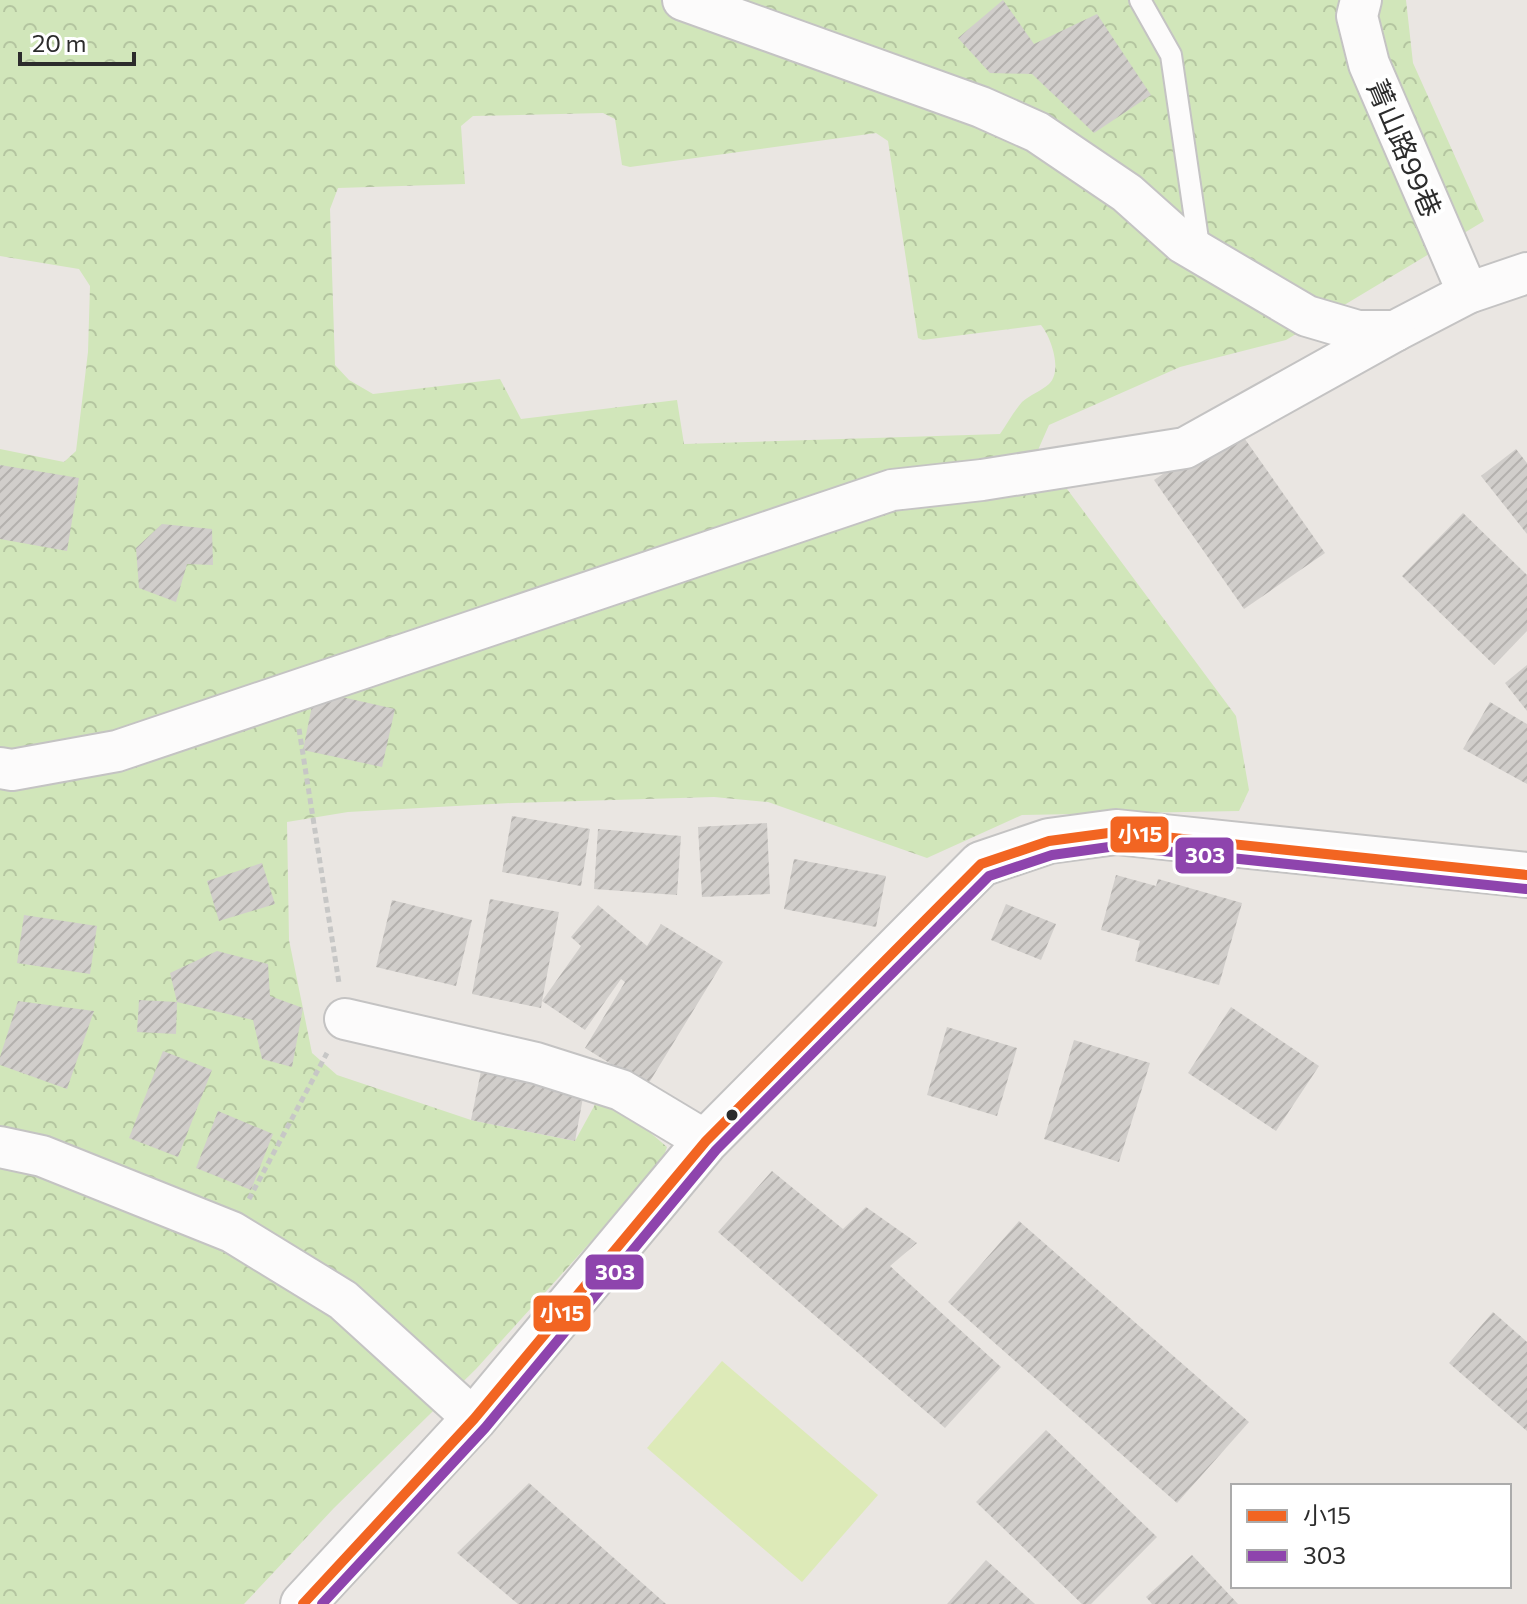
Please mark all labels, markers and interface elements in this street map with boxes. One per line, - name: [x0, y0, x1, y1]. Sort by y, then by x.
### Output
- scale bar: [20, 16, 134, 66]
- text: 20 m: [32, 28, 86, 57]
- street label: 菁山路99巷: [1361, 74, 1449, 222]
- line badge: 小15: [1109, 815, 1170, 854]
- text: 小15: [1118, 820, 1162, 847]
- line badge: 303: [1174, 836, 1235, 875]
- text: 303: [1185, 841, 1225, 868]
- unlabelled marker: [724, 1107, 740, 1123]
- line badge: 303: [584, 1253, 645, 1291]
- text: 303: [595, 1258, 635, 1285]
- line badge: 小15: [532, 1294, 592, 1333]
- text: 小15: [540, 1299, 584, 1326]
- legend: [1231, 1484, 1511, 1588]
- text: 小15: [1303, 1500, 1351, 1529]
- text: 303: [1303, 1540, 1346, 1569]

